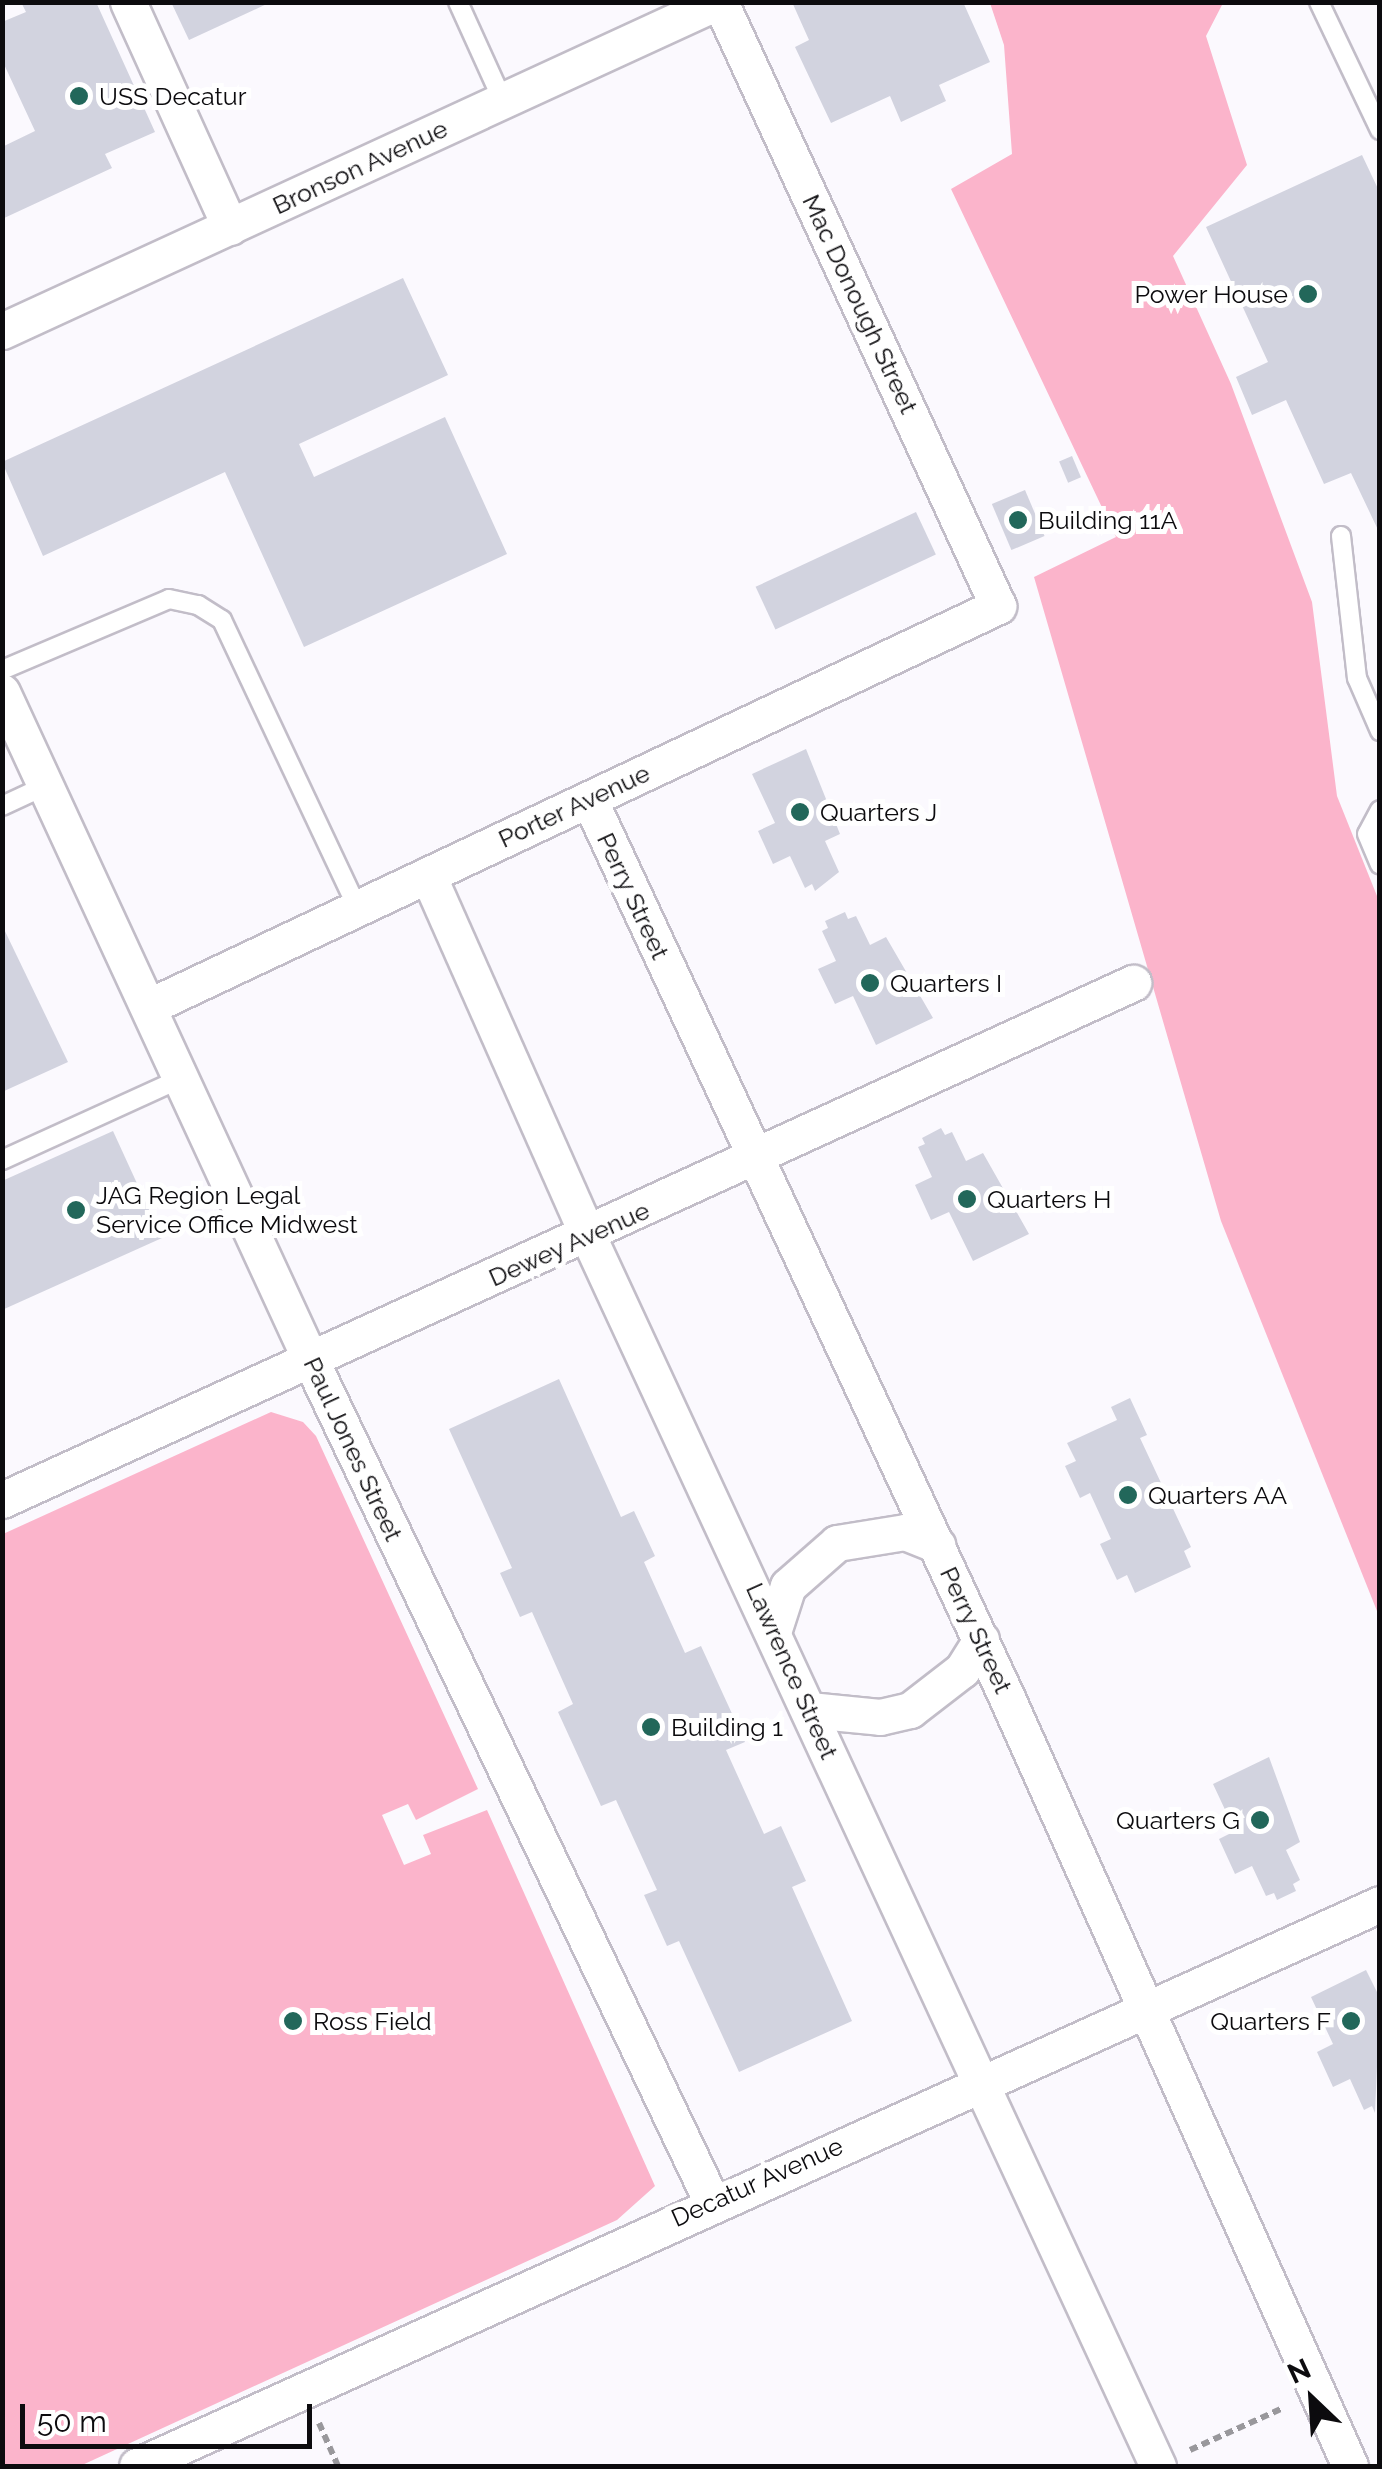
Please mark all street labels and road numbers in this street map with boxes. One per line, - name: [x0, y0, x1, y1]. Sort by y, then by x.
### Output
- street label: Bronson Avenue: [268, 113, 452, 221]
- street label: Mac Donough Street: [796, 190, 924, 418]
- street label: Porter Avenue: [493, 758, 655, 854]
- street label: Perry Street: [591, 828, 675, 964]
- street label: Dewey Avenue: [483, 1195, 655, 1293]
- street label: Paul Jones Street: [297, 1352, 409, 1546]
- street label: Perry Street: [934, 1562, 1018, 1698]
- street label: Lawrence Street: [740, 1578, 844, 1764]
- street label: Decatur Avenue: [666, 2130, 848, 2234]

